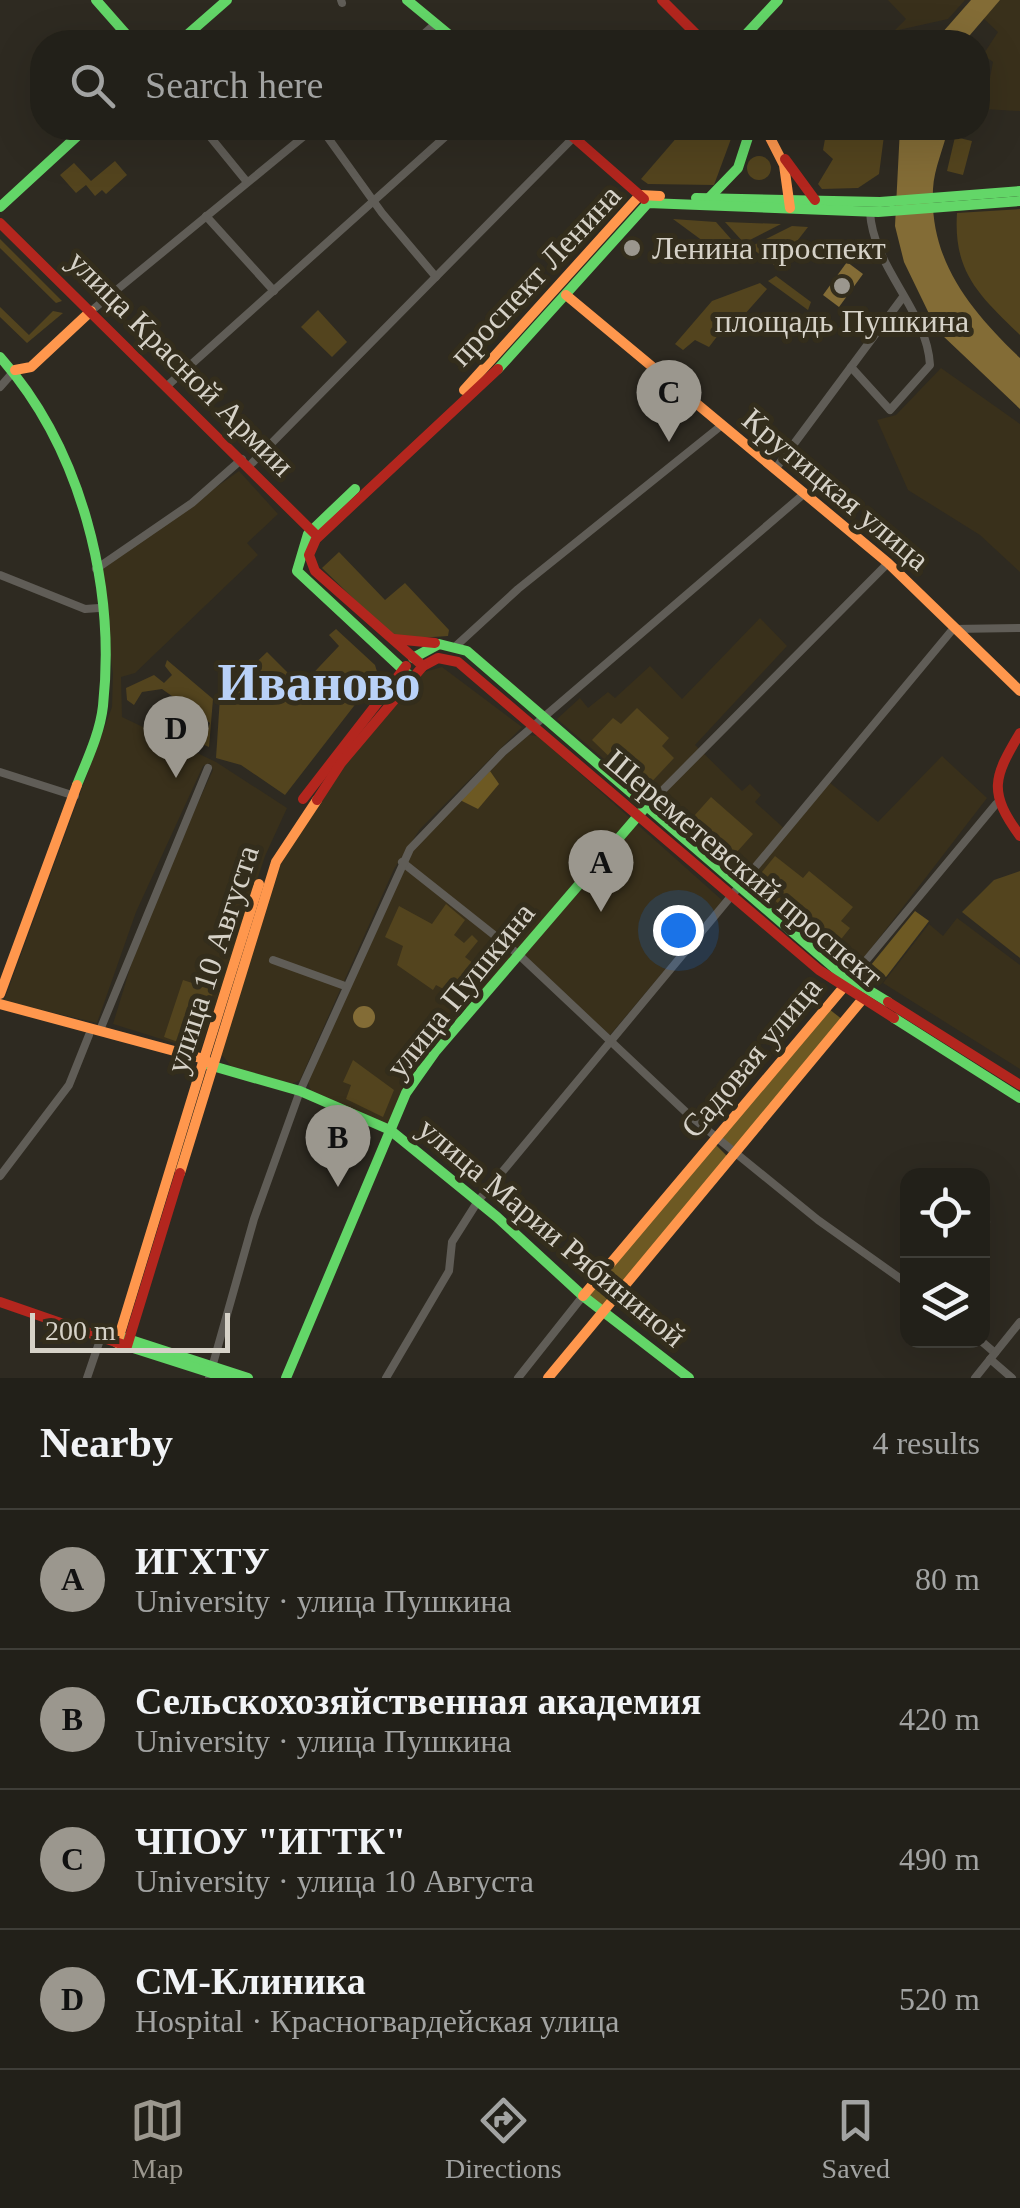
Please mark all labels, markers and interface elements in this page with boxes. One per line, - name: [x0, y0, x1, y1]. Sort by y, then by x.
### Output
- search box: [30, 30, 990, 140]
- icon: search: [65, 58, 120, 113]
- text: Search here: [145, 64, 323, 106]
- street label: проспект Ленина: [442, 177, 628, 373]
- place label: Ленина проспект: [652, 230, 886, 266]
- marker: Ленина проспект: [621, 237, 643, 259]
- street label: улица Красной Армии: [61, 243, 301, 483]
- marker: площадь Пушкина: [831, 275, 853, 297]
- place label: площадь Пушкина: [715, 303, 969, 339]
- pin: C: [636, 360, 702, 442]
- street label: Крутицкая улица: [736, 401, 936, 577]
- district label: Иваново: [218, 654, 420, 711]
- pin: D: [144, 696, 208, 778]
- street label: Шереметевский проспект: [598, 741, 890, 995]
- pin: A: [568, 830, 634, 912]
- street label: улица 10 Августа: [158, 841, 266, 1077]
- street label: улица Пушкина: [378, 895, 542, 1085]
- your location: [653, 905, 704, 956]
- street label: Садовая улица: [673, 969, 829, 1145]
- pin: B: [306, 1104, 370, 1187]
- street label: улица Марии Рябининой: [411, 1110, 693, 1354]
- map controls: [900, 1168, 990, 1348]
- button: locate: [900, 1168, 990, 1258]
- button: layers: [900, 1258, 990, 1348]
- scale bar: [30, 1308, 230, 1352]
- text: 200 m: [45, 1315, 116, 1346]
- text: Nearby: [40, 1420, 173, 1466]
- text: 4 results: [872, 1425, 980, 1461]
- text: ИГХТУ: [135, 1540, 269, 1582]
- text: A: [61, 1561, 84, 1597]
- text: 80 m: [915, 1561, 980, 1597]
- text: University · улица Пушкина: [135, 1583, 512, 1619]
- text: Сельскохозяйственная академия: [135, 1680, 701, 1722]
- text: B: [62, 1701, 83, 1737]
- text: 420 m: [899, 1701, 980, 1737]
- text: University · улица Пушкина: [135, 1723, 512, 1759]
- text: ЧПОУ "ИГТК": [135, 1820, 406, 1862]
- text: C: [61, 1841, 84, 1877]
- text: 490 m: [899, 1841, 980, 1877]
- text: University · улица 10 Августа: [135, 1863, 534, 1899]
- text: СМ-Клиника: [135, 1960, 366, 2002]
- text: D: [61, 1981, 84, 2017]
- text: 520 m: [899, 1981, 980, 2017]
- text: Hospital · Красногвардейская улица: [135, 2003, 619, 2039]
- tab: Map: [130, 2093, 185, 2185]
- tab: Directions: [445, 2093, 562, 2185]
- tab: Saved: [822, 2093, 890, 2185]

